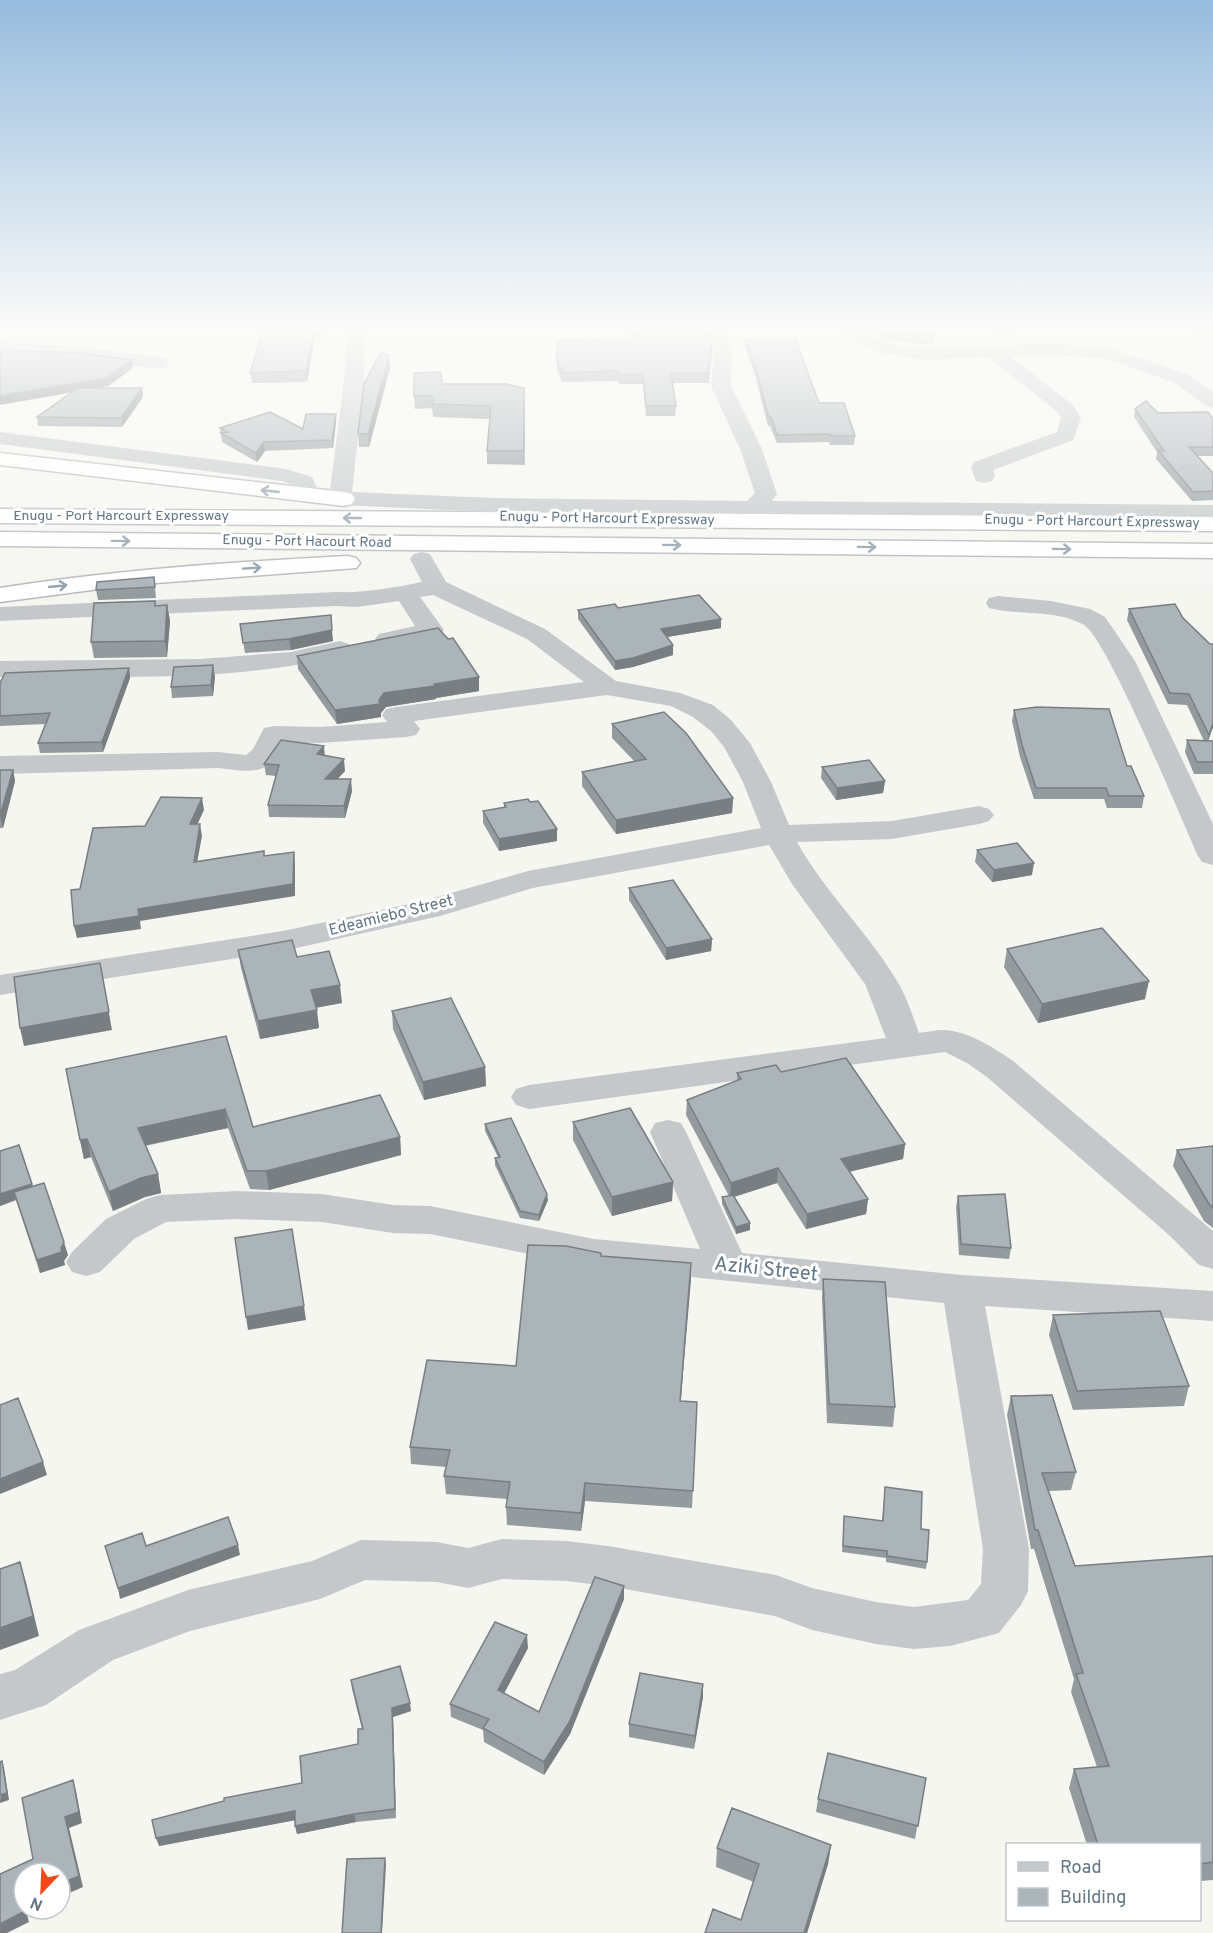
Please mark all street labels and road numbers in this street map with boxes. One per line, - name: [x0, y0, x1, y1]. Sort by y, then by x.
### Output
- street label: Enugu - Port Harcourt Expressway: [13, 508, 229, 525]
- street label: Enugu - Port Harcourt Expressway: [499, 509, 715, 529]
- street label: Enugu - Port Harcourt Expressway: [984, 512, 1200, 532]
- street label: Enugu - Port Hacourt Road: [222, 532, 392, 552]
- street label: Edeamiebo Street: [327, 891, 455, 941]
- street label: Aziki Street: [713, 1252, 819, 1288]

